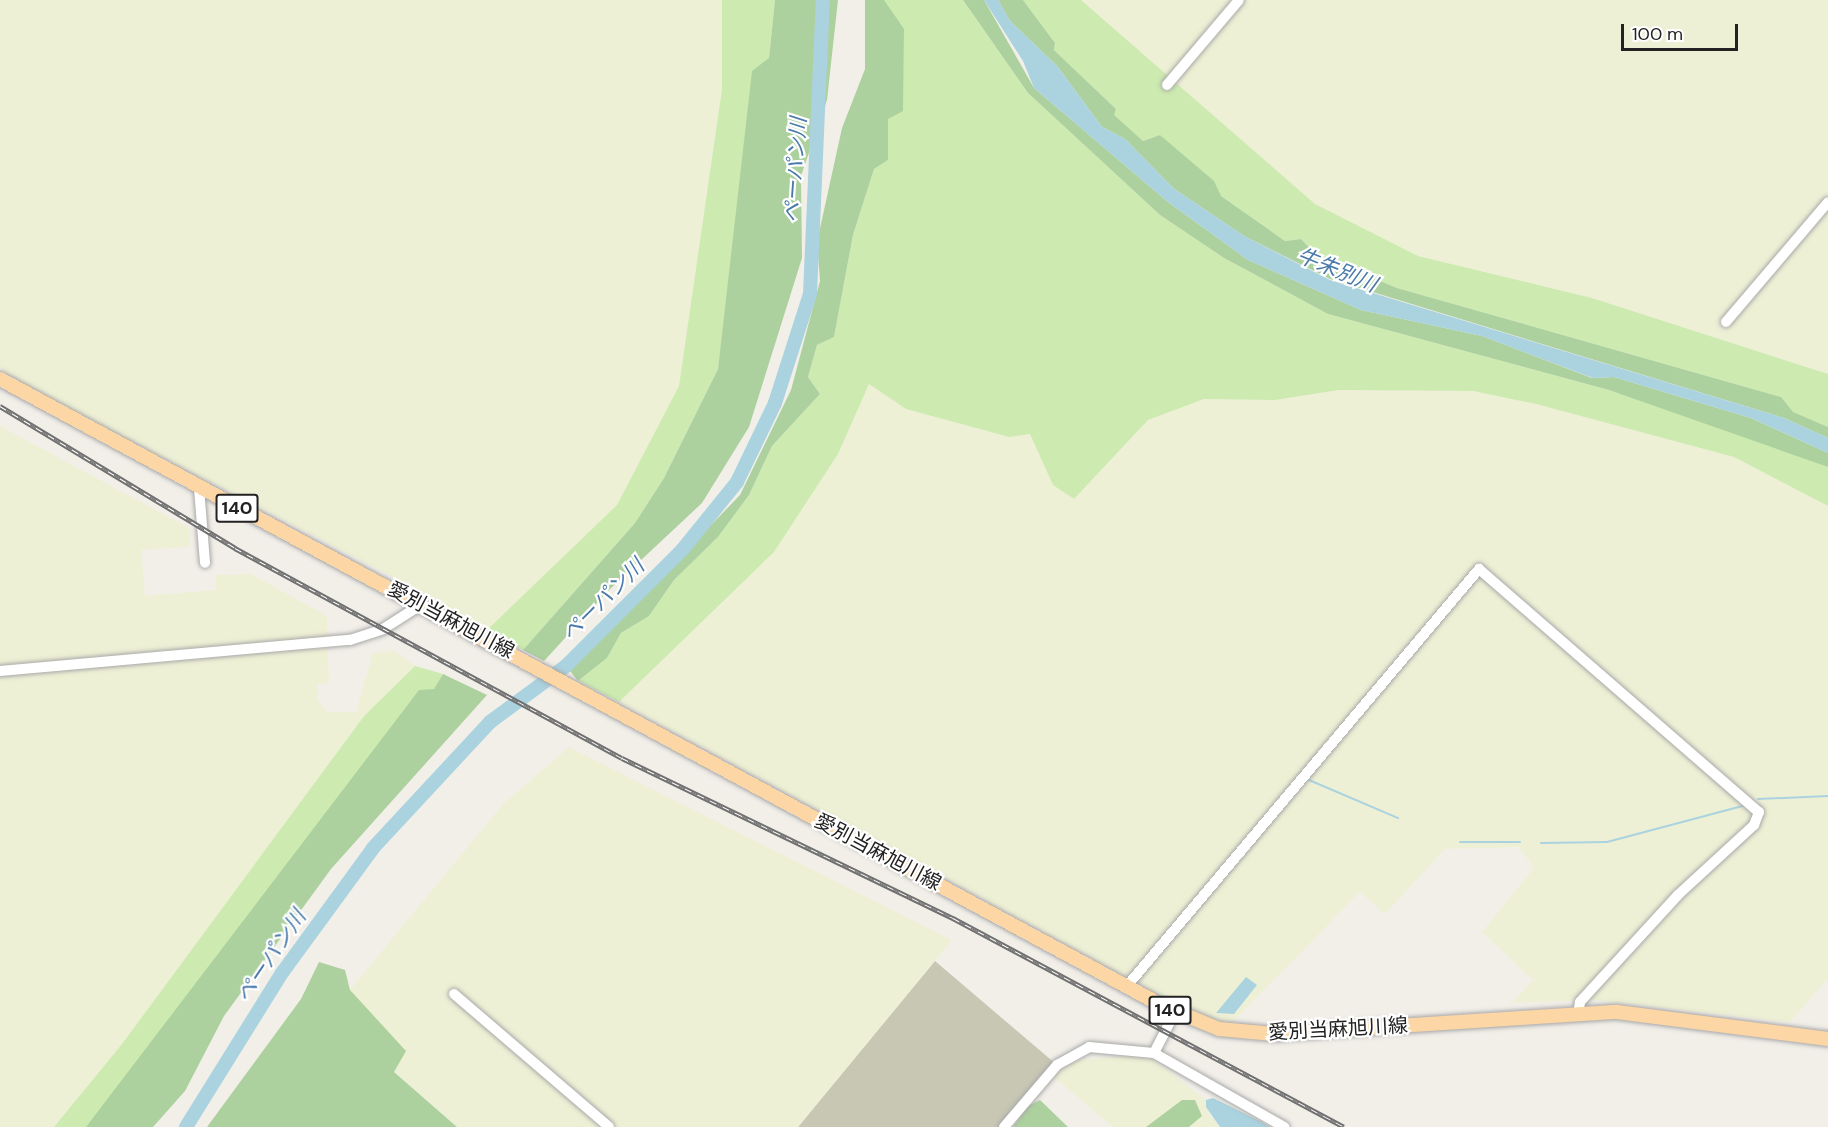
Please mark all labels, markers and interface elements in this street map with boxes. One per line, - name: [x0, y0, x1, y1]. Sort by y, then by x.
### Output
- scale bar: [1624, 12, 1741, 50]
- text: 100 m: [1632, 22, 1683, 46]
- water label: ペーパン川: [779, 117, 811, 223]
- water label: 牛朱別川: [1293, 243, 1381, 297]
- road number: 140: [214, 493, 260, 523]
- water label: ペーパン川: [557, 554, 649, 646]
- street label: 愛別当麻旭川線: [384, 577, 518, 663]
- street label: 愛別当麻旭川線: [811, 809, 945, 895]
- water label: ペーパン川: [231, 905, 311, 1007]
- road number: 140: [1148, 995, 1192, 1025]
- street label: 愛別当麻旭川線: [1267, 1013, 1409, 1045]

